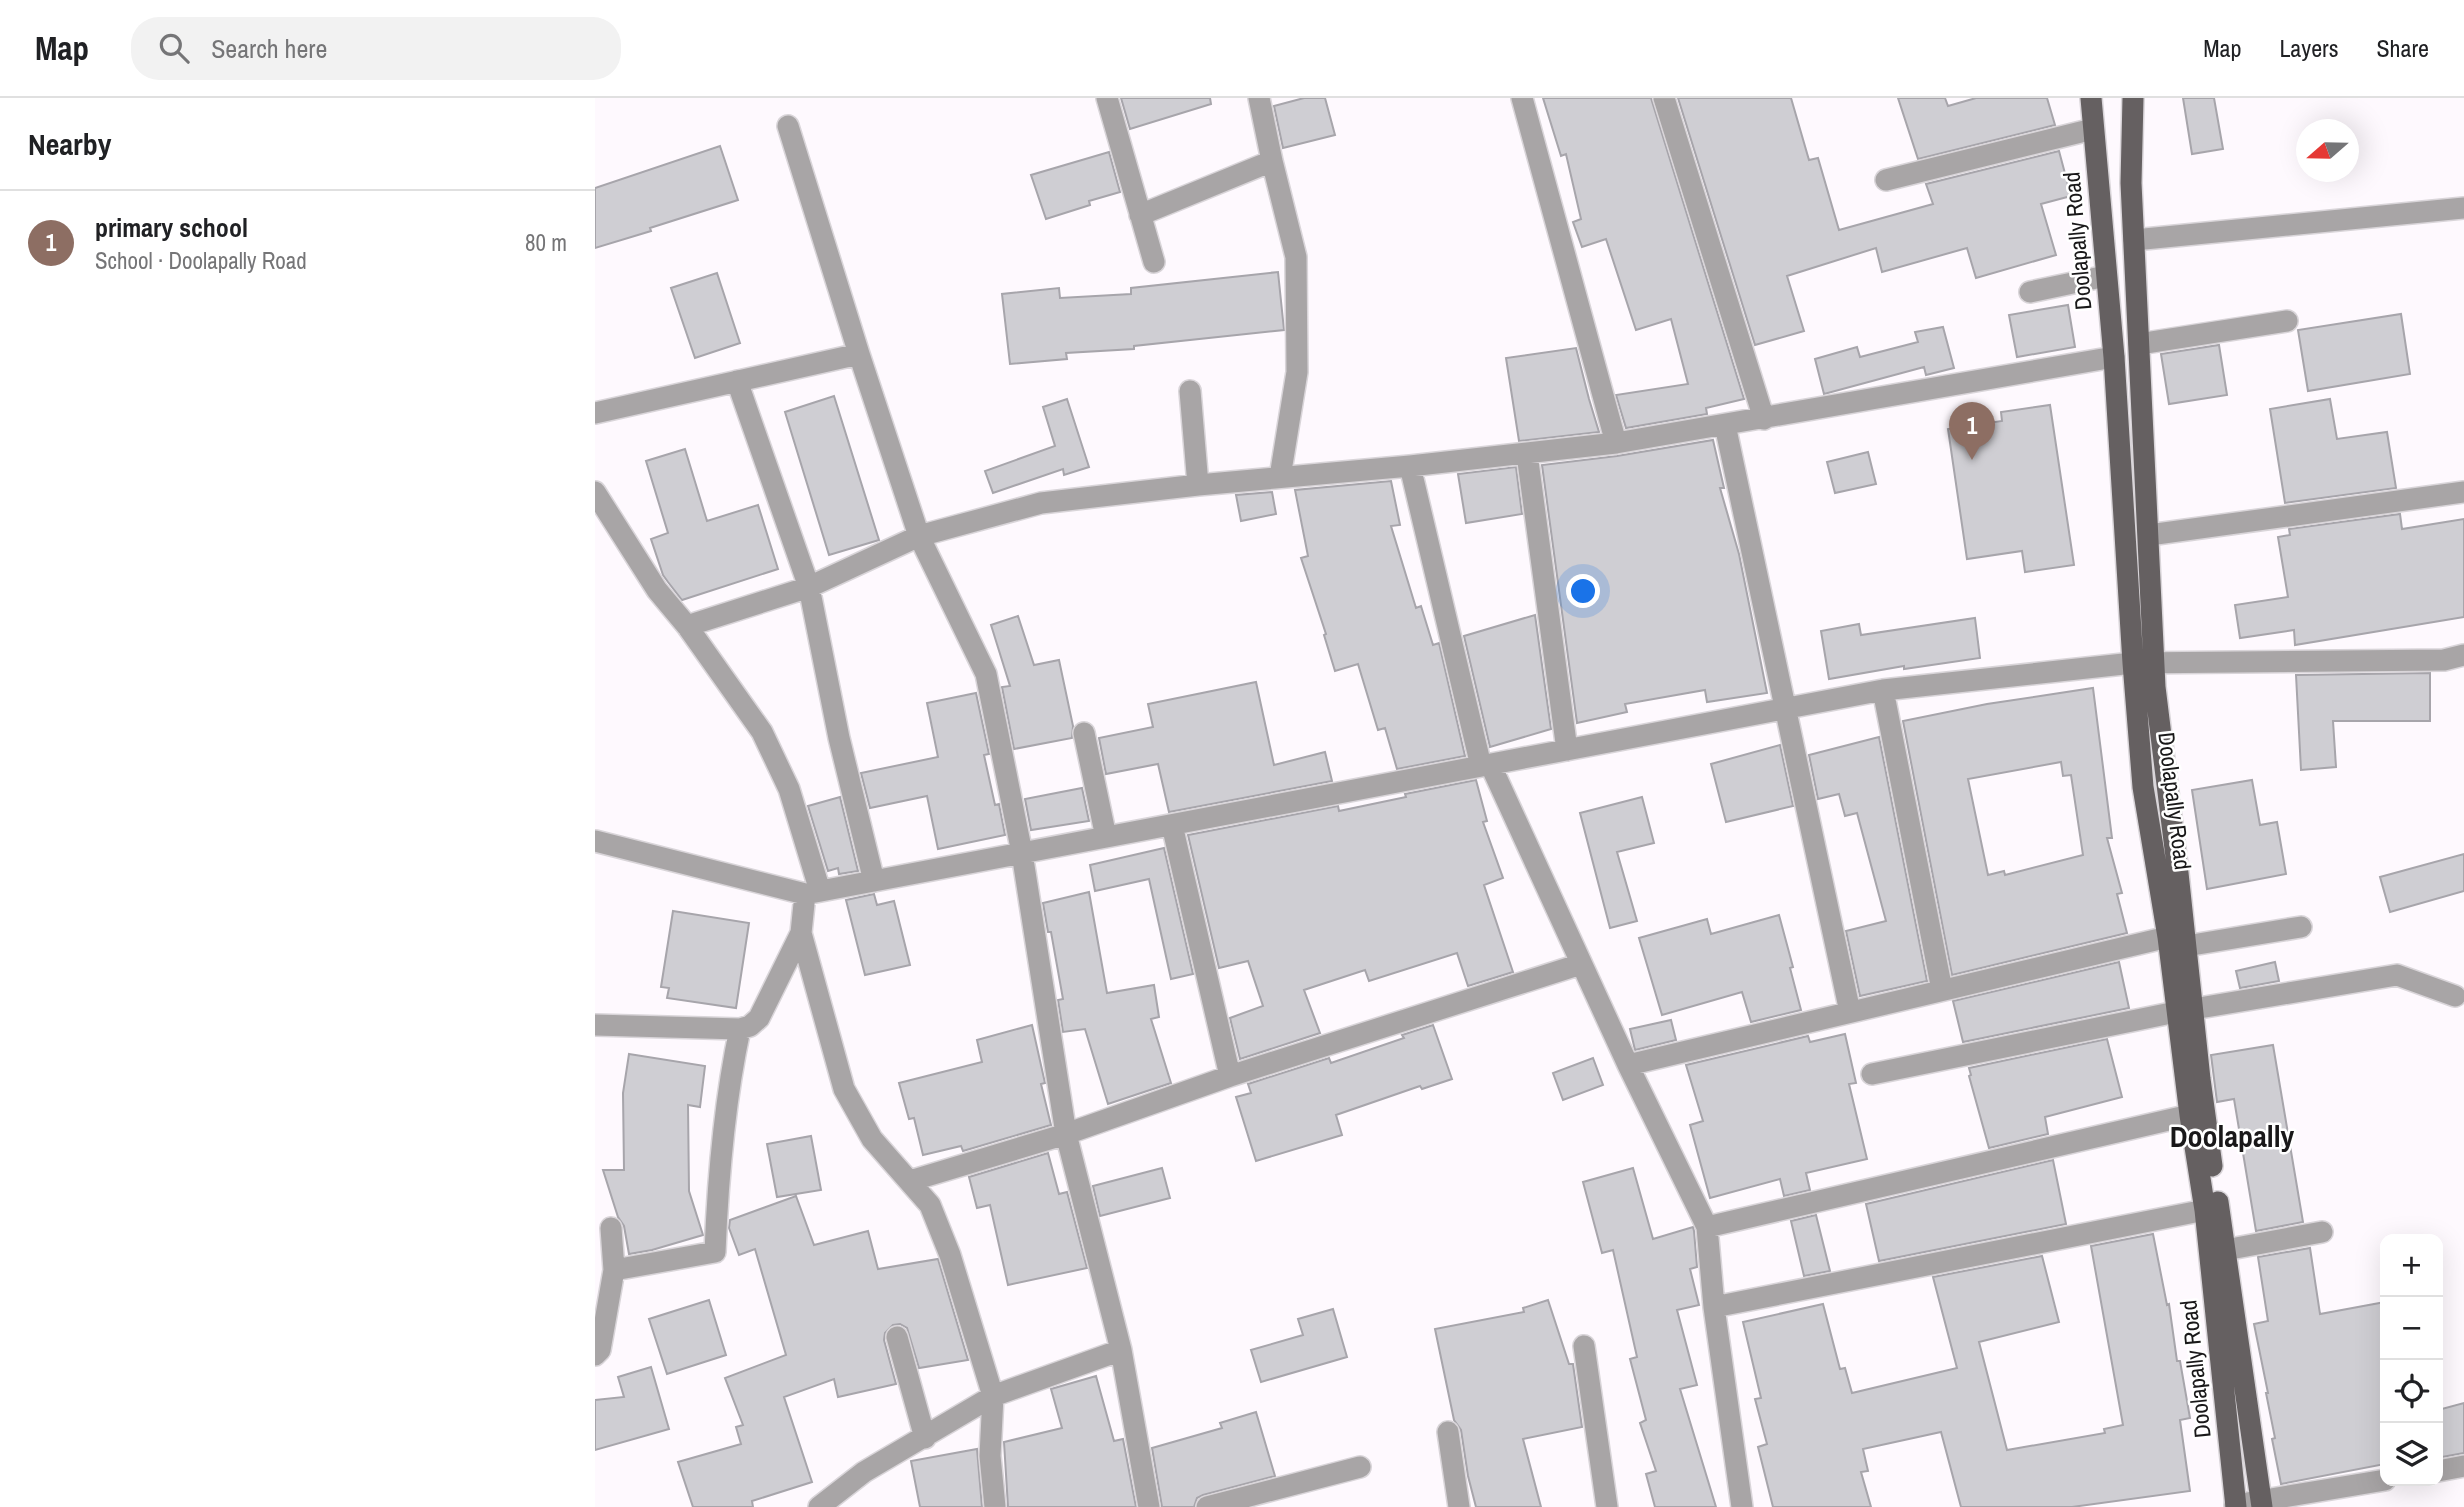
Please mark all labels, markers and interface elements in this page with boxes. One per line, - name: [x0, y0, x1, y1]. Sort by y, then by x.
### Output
- search box: [131, 17, 621, 80]
- text: Map: [35, 26, 89, 70]
- icon: search: [155, 29, 193, 67]
- text: Search here: [211, 31, 327, 66]
- text: Map: [2203, 32, 2241, 64]
- text: Layers: [2279, 32, 2338, 64]
- text: Share: [2376, 32, 2429, 64]
- north arrow: [2296, 119, 2359, 182]
- text: Nearby: [28, 124, 111, 164]
- street label: Doolapally Road: [2056, 171, 2098, 311]
- text: primary school: [95, 210, 248, 245]
- text: 1: [46, 227, 56, 258]
- text: 80 m: [525, 227, 567, 258]
- text: School · Doolapally Road: [95, 245, 307, 276]
- pin: 1: [1949, 402, 1995, 460]
- your location: [1566, 574, 1600, 608]
- street label: Doolapally Road: [2151, 730, 2199, 872]
- district label: Doolapally: [2170, 1116, 2295, 1156]
- map controls: [2380, 1234, 2443, 1486]
- button: +: [2380, 1234, 2443, 1297]
- button: −: [2380, 1297, 2443, 1360]
- street label: Doolapally Road: [2172, 1299, 2218, 1439]
- button: locate: [2380, 1360, 2443, 1423]
- button: layers: [2380, 1423, 2443, 1486]

